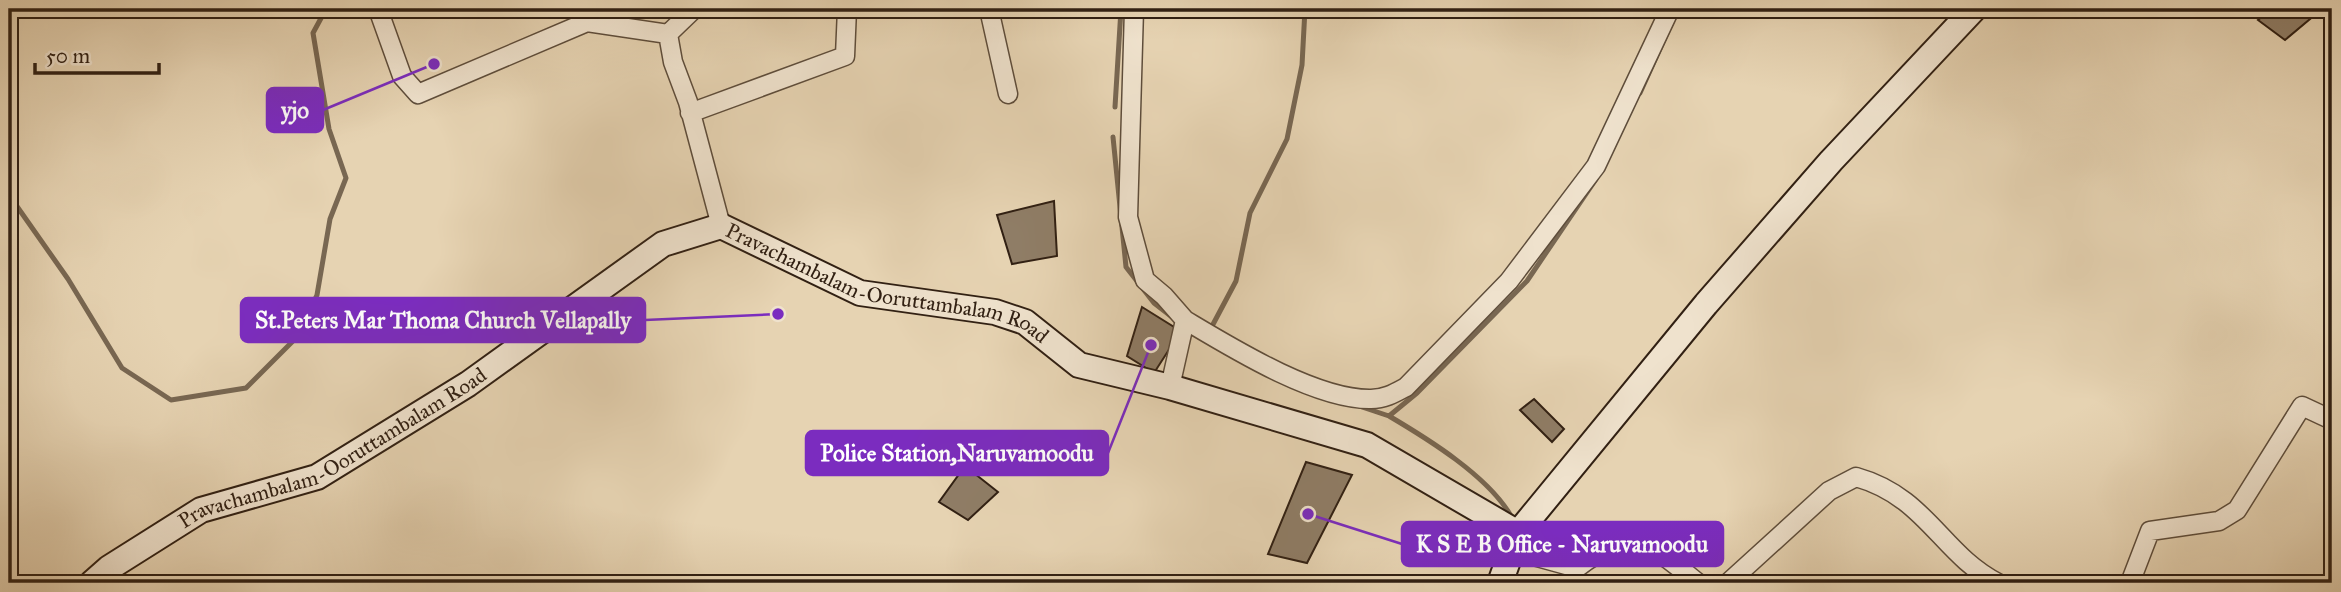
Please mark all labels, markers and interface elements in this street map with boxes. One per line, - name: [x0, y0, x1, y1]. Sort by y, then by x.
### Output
- scale bar: [35, 32, 159, 76]
- text: 50 m: [46, 43, 91, 69]
- callout: yjo: [267, 88, 323, 132]
- text: yjo: [280, 96, 309, 125]
- street label: Pravachambalam-Ooruttambalam Road: [721, 217, 1054, 349]
- callout: St.Peters Mar Thoma Church Vellapally: [241, 298, 645, 342]
- text: St.Peters Mar Thoma Church Vellapally: [255, 306, 632, 335]
- street label: Pravachambalam-Ooruttambalam Road: [173, 362, 492, 534]
- callout: Police Station,Naruvamoodu: [806, 431, 1108, 475]
- text: Police Station,Naruvamoodu: [820, 439, 1094, 467]
- callout: K S E B Office - Naruvamoodu: [1402, 522, 1723, 566]
- text: K S E B Office - Naruvamoodu: [1416, 530, 1709, 558]

